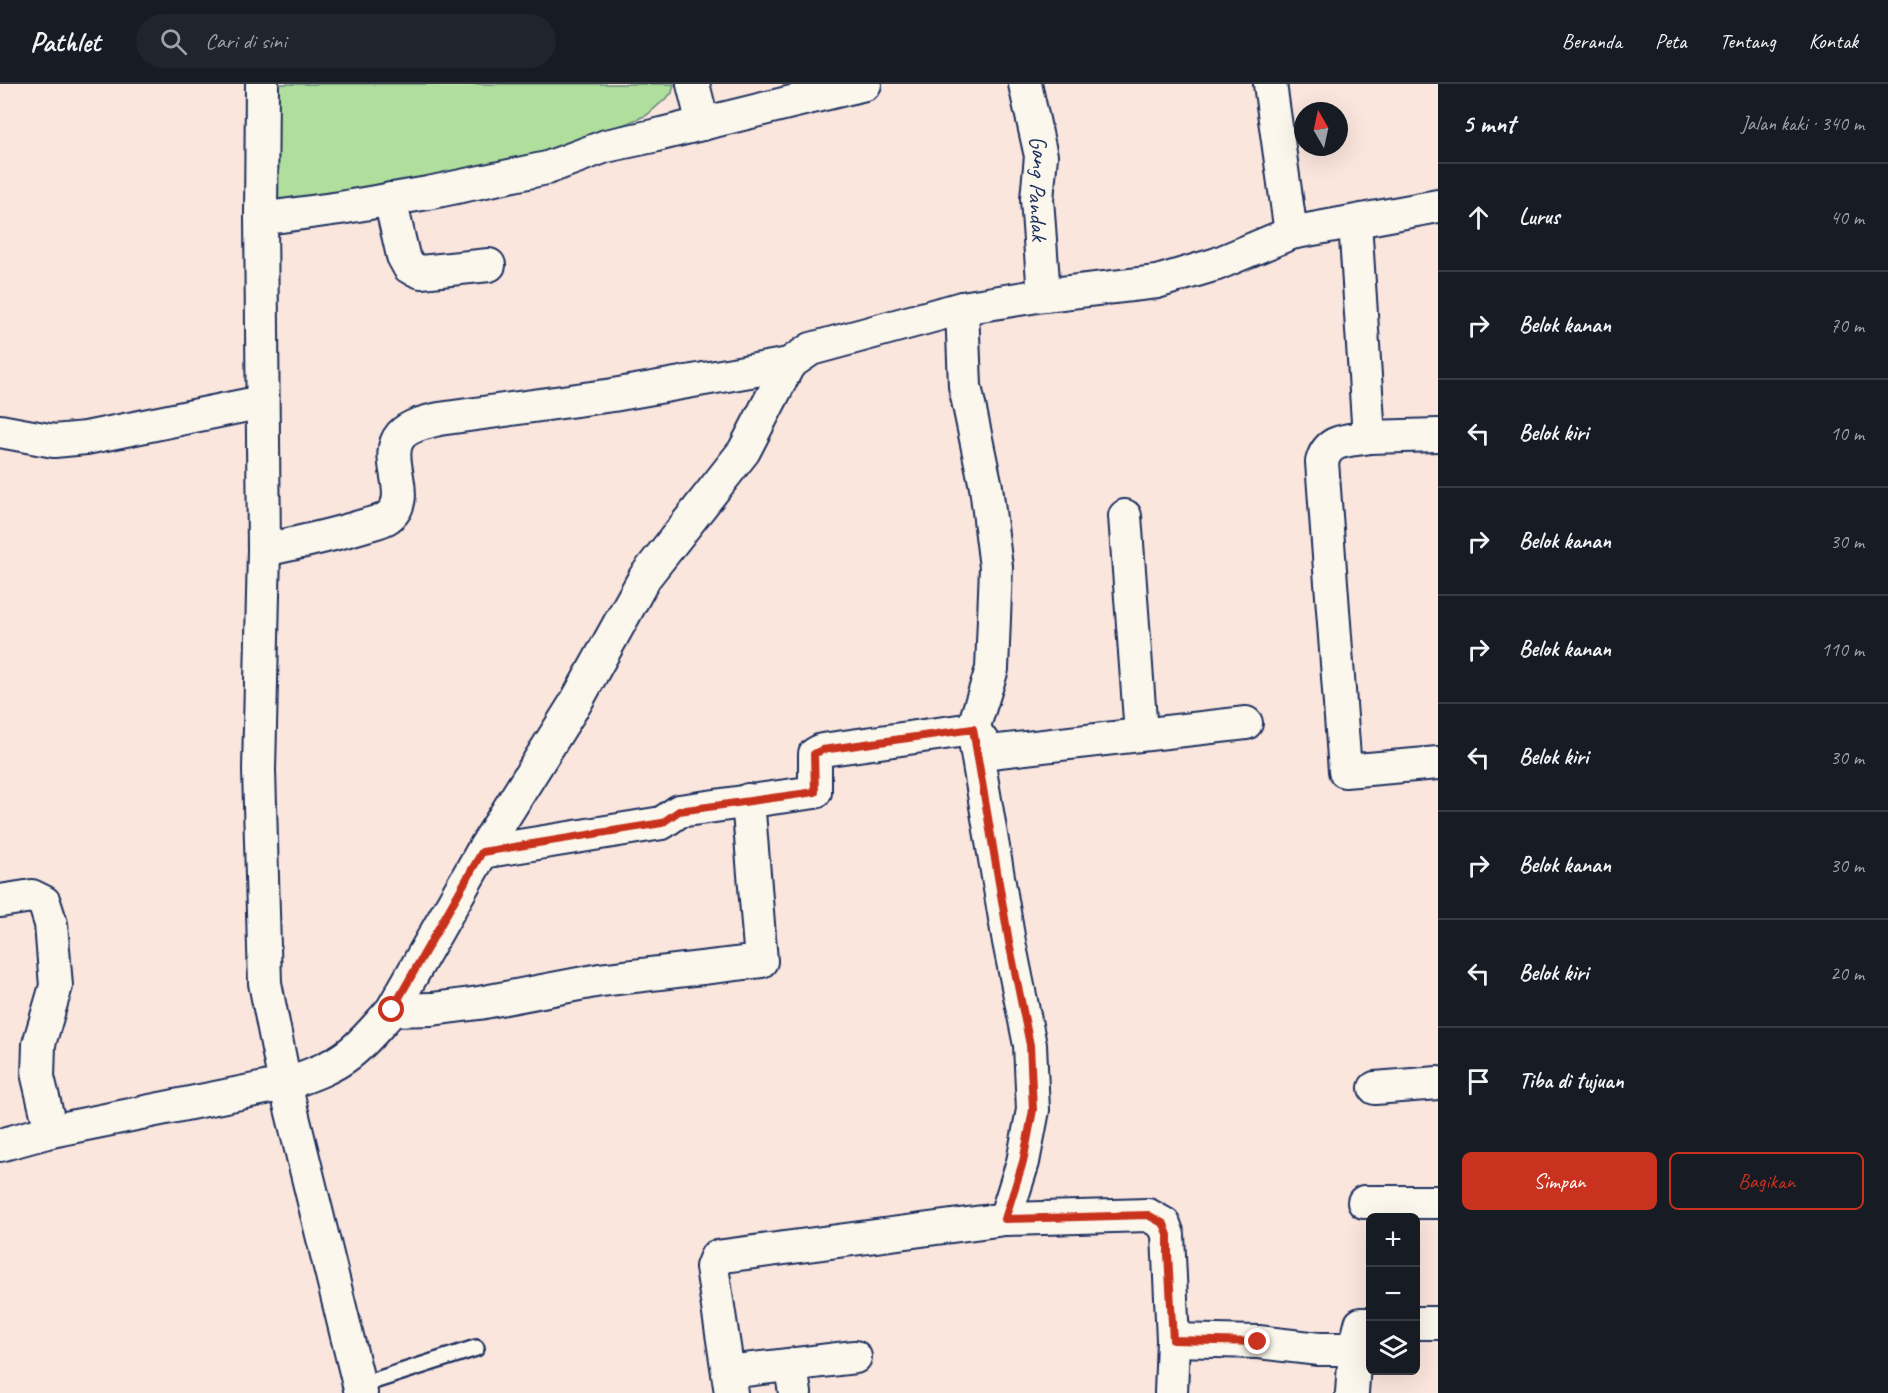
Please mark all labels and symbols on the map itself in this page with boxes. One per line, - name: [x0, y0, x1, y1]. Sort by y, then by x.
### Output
- north arrow: [1294, 102, 1348, 156]
- street label: Gang Pandak: [1022, 133, 1056, 244]
- route start: [378, 996, 404, 1022]
- route end: [1244, 1328, 1270, 1354]

